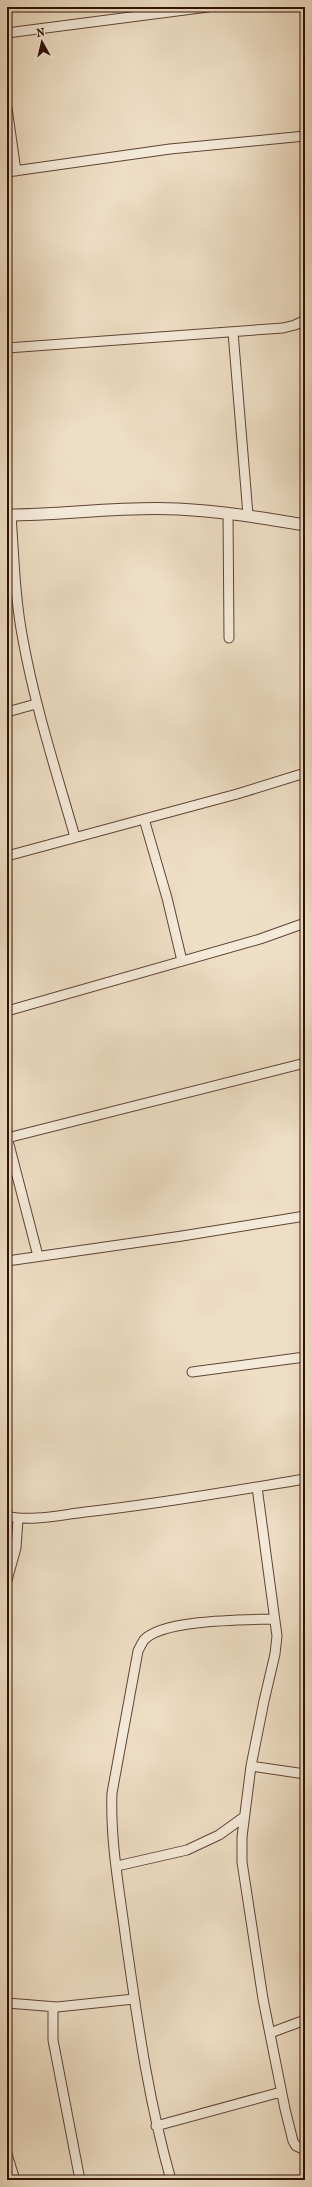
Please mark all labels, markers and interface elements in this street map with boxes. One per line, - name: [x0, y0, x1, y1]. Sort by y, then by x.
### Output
- north arrow: [22, 22, 62, 62]
- text: N: [36, 25, 46, 40]

